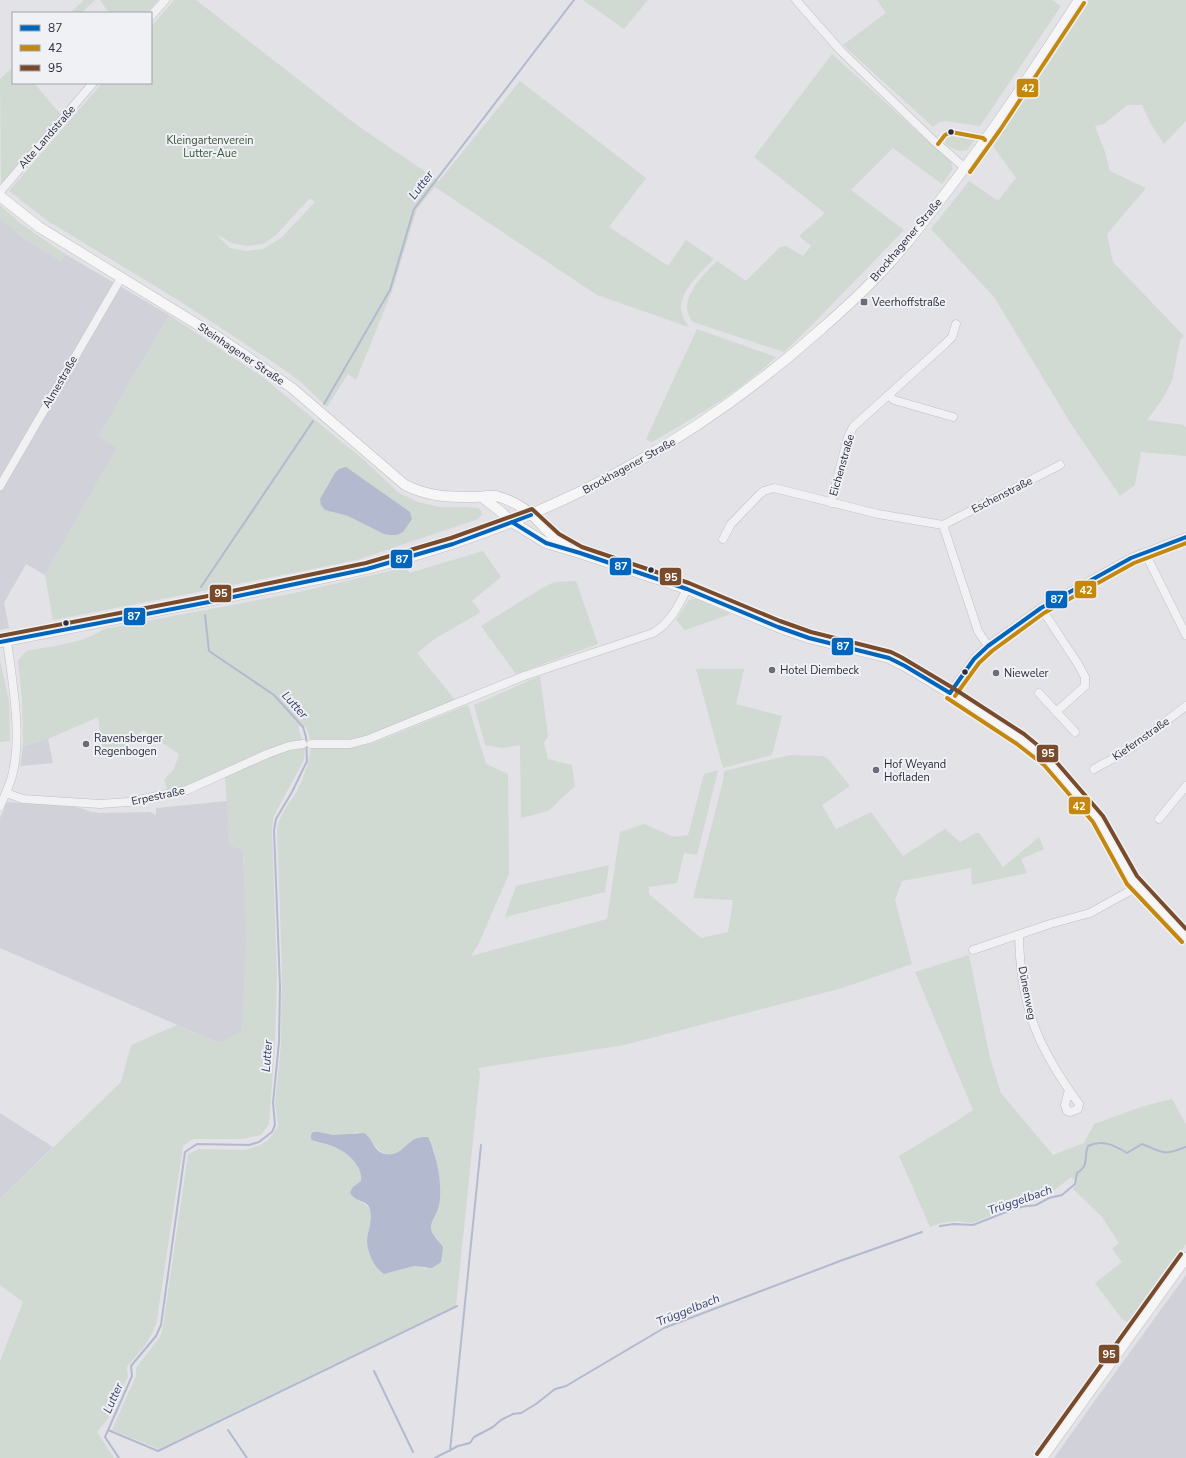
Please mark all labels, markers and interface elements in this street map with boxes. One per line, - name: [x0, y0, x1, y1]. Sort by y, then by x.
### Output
- legend: [12, 12, 152, 84]
- text: 87: [48, 20, 62, 36]
- text: 42: [48, 40, 62, 56]
- text: 95: [48, 60, 62, 76]
- line badge: 42: [1016, 78, 1039, 98]
- text: 42: [1021, 81, 1035, 96]
- street label: Alte Landstraße: [15, 102, 79, 172]
- unlabelled marker: [946, 127, 956, 137]
- park label: Kleingartenverein Lutter-Aue: [166, 133, 254, 161]
- water label: Lutter: [405, 167, 437, 203]
- street label: Brockhagener Straße: [867, 195, 945, 285]
- place label: Veerhoffstraße: [871, 295, 946, 310]
- marker: Veerhoffstraße: [859, 297, 869, 307]
- street label: Steinhagener Straße: [195, 319, 287, 389]
- street label: Almestraße: [39, 353, 81, 411]
- street label: Eichenstraße: [826, 432, 858, 498]
- street label: Brockhagener Straße: [580, 434, 678, 498]
- street label: Eschenstraße: [969, 473, 1035, 517]
- line badge: 87: [390, 549, 413, 569]
- text: 87: [395, 552, 409, 567]
- line badge: 87: [609, 557, 632, 576]
- text: 87: [614, 559, 628, 574]
- unlabelled marker: [646, 565, 656, 575]
- line badge: 95: [659, 567, 682, 586]
- text: 95: [664, 570, 678, 585]
- line badge: 42: [1074, 580, 1097, 599]
- text: 42: [1079, 583, 1093, 598]
- line badge: 95: [209, 584, 232, 603]
- text: 95: [214, 586, 228, 601]
- line badge: 87: [1045, 590, 1068, 609]
- text: 87: [1050, 592, 1064, 607]
- line badge: 87: [123, 607, 146, 626]
- text: 87: [127, 609, 141, 624]
- unlabelled marker: [61, 618, 71, 628]
- line badge: 87: [831, 637, 854, 656]
- text: 87: [836, 639, 850, 654]
- place label: Hotel Diembeck: [780, 663, 860, 678]
- marker: Hotel Diembeck: [767, 665, 777, 675]
- place label: Nieweler: [1004, 666, 1049, 681]
- unlabelled marker: [960, 667, 970, 677]
- marker: Nieweler: [991, 668, 1001, 678]
- water label: Lutter: [278, 688, 312, 723]
- street label: Kiefernstraße: [1110, 714, 1173, 764]
- place label: Ravensberger Regenbogen: [94, 731, 163, 759]
- marker: Ravensberger Regenbogen: [81, 739, 91, 749]
- line badge: 95: [1036, 744, 1059, 763]
- text: 95: [1041, 746, 1055, 761]
- place label: Hof Weyand Hofladen: [884, 757, 946, 785]
- marker: Hof Weyand Hofladen: [871, 765, 881, 775]
- street label: Erpestraße: [130, 783, 186, 809]
- line badge: 42: [1068, 796, 1091, 815]
- text: 42: [1072, 799, 1086, 814]
- street label: Dünenweg: [1014, 965, 1040, 1021]
- water label: Lutter: [258, 1039, 276, 1073]
- water label: Trüggelbach: [986, 1181, 1054, 1218]
- water label: Trüggelbach: [654, 1290, 722, 1330]
- line badge: 95: [1098, 1344, 1120, 1364]
- text: 95: [1102, 1347, 1116, 1362]
- water label: Lutter: [99, 1379, 127, 1416]

